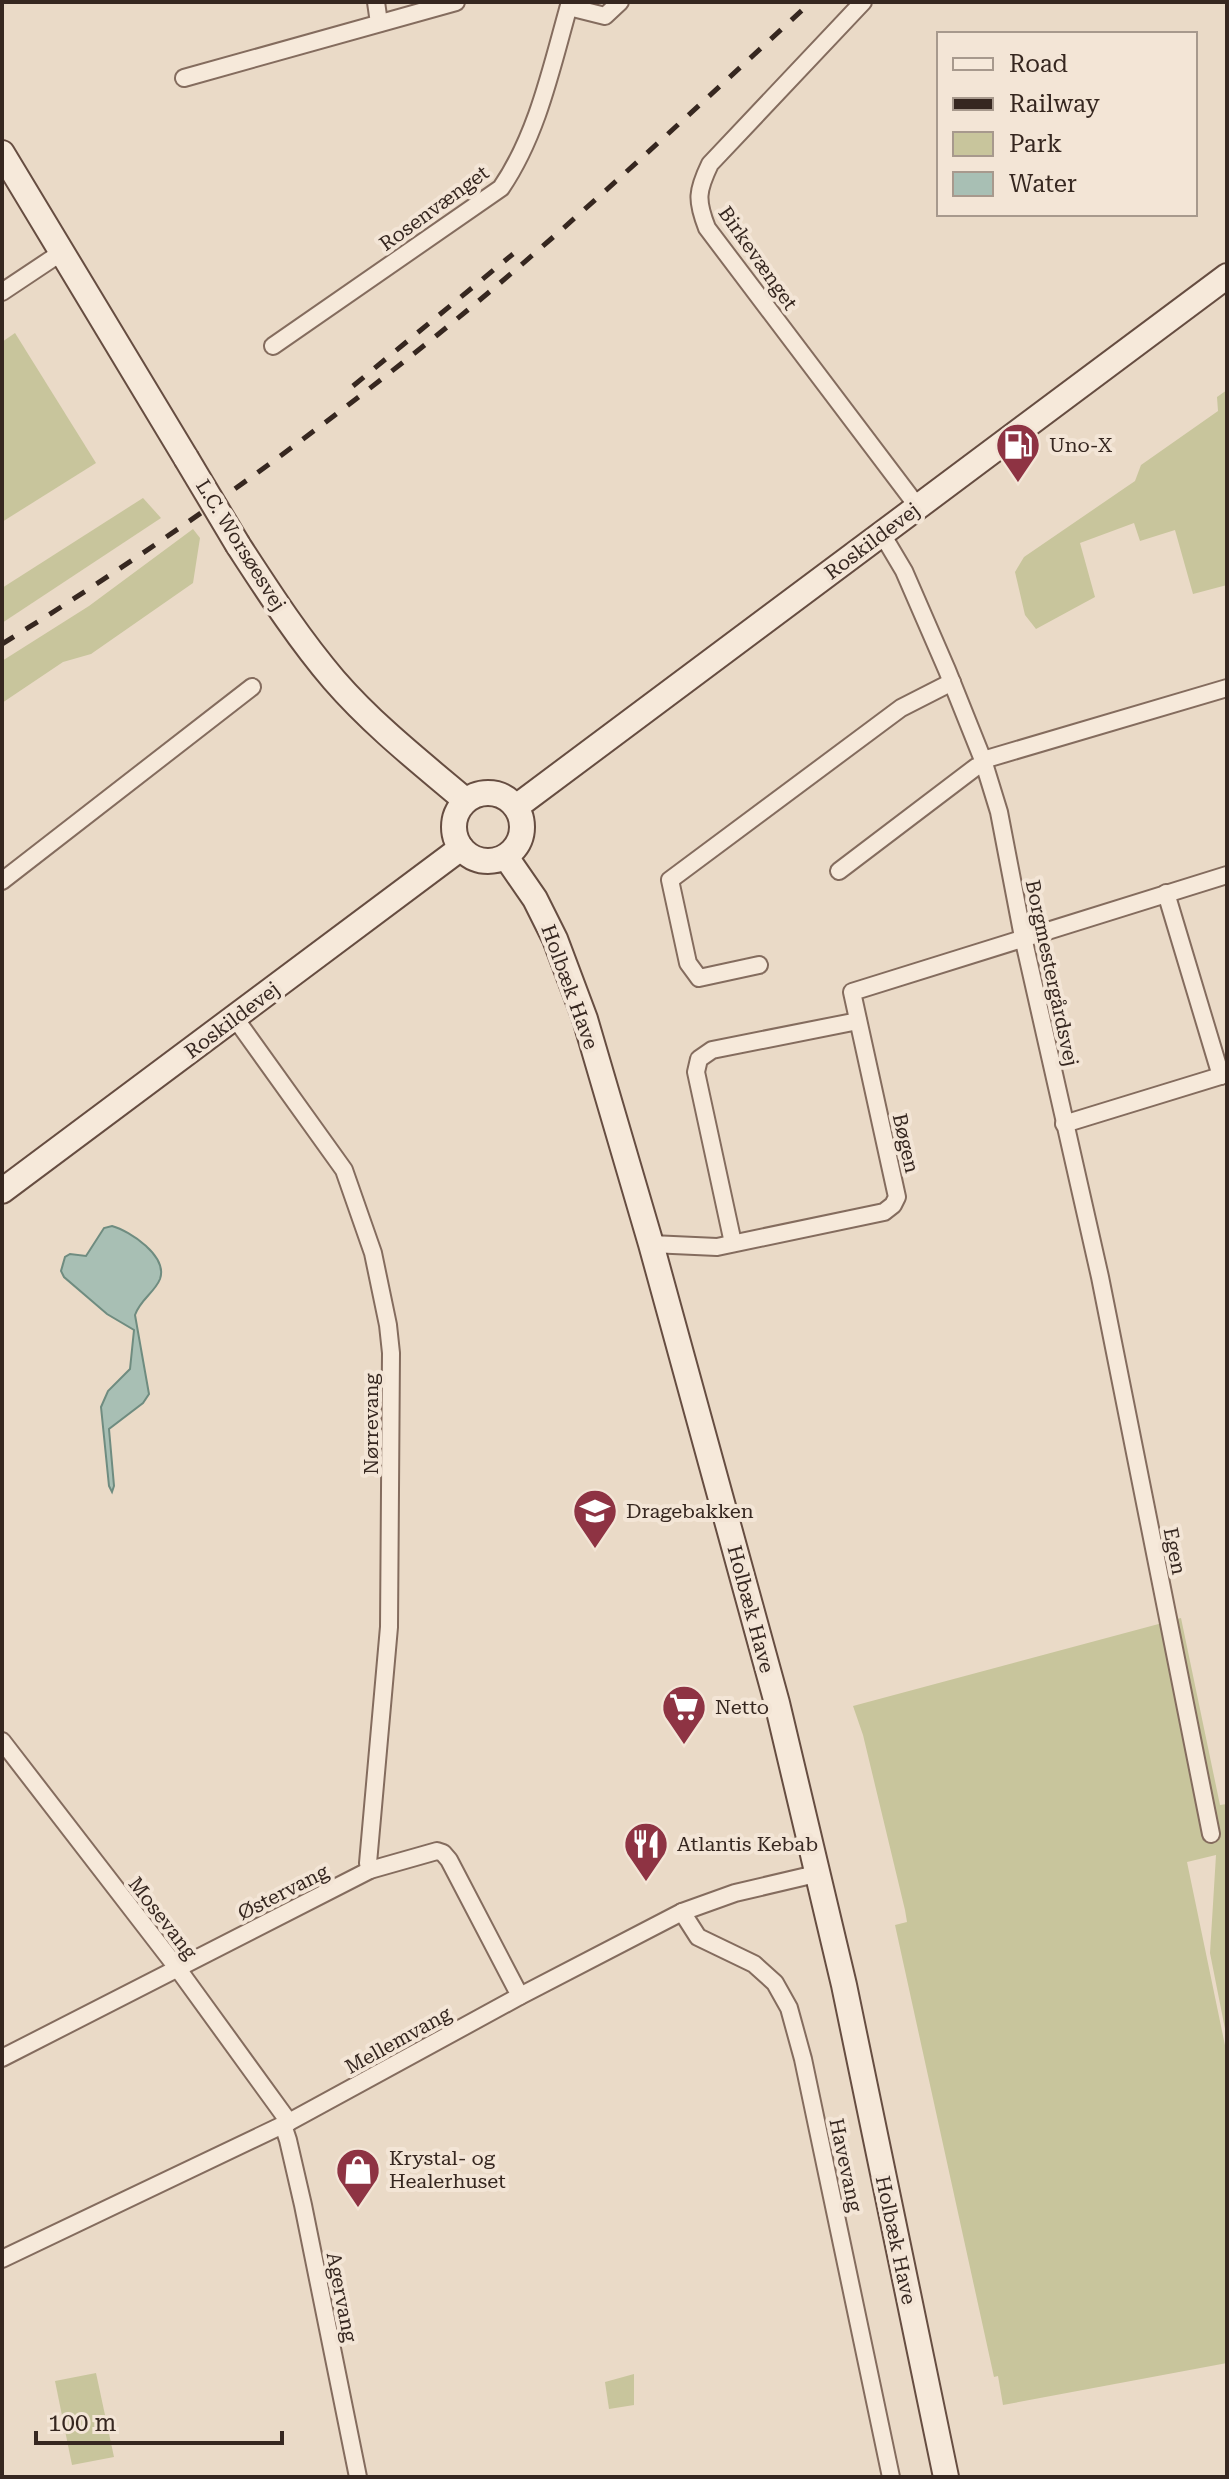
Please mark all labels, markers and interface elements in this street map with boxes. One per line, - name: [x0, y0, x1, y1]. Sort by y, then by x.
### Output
- legend: [937, 32, 1197, 216]
- text: Road: [1009, 50, 1068, 78]
- text: Railway: [1009, 90, 1100, 118]
- text: Park: [1009, 130, 1062, 158]
- street label: Rosenvænget: [375, 160, 494, 256]
- text: Water: [1009, 170, 1077, 198]
- street label: Birkevænget: [713, 202, 803, 315]
- fuel station icon: Uno-X: [994, 421, 1042, 484]
- place label: Uno-X: [1049, 433, 1113, 457]
- street label: L.C. Worsøesvej: [191, 475, 291, 615]
- street label: Roskildevej: [820, 498, 924, 584]
- street label: Borgmestergårdsvej: [1021, 878, 1083, 1068]
- street label: Holbæk Have: [536, 921, 604, 1053]
- street label: Roskildevej: [180, 977, 284, 1063]
- street label: Bøgen: [888, 1111, 925, 1175]
- street label: Nørrevang: [359, 1373, 383, 1475]
- school or university icon: Dragebakken: [571, 1487, 619, 1550]
- place label: Dragebakken: [626, 1499, 754, 1523]
- street label: Egen: [1159, 1525, 1191, 1577]
- street label: Holbæk Have: [722, 1543, 780, 1675]
- supermarket icon: Netto: [660, 1683, 708, 1746]
- place label: Netto: [715, 1695, 769, 1719]
- restaurant icon: Atlantis Kebab: [622, 1820, 670, 1883]
- place label: Atlantis Kebab: [677, 1832, 818, 1856]
- street label: Østervang: [234, 1859, 333, 1925]
- street label: Mosevang: [123, 1872, 203, 1964]
- street label: Mellemvang: [341, 2001, 456, 2079]
- street label: Havevang: [824, 2116, 868, 2215]
- shop icon: Krystal- og Healerhuset: [334, 2146, 382, 2209]
- place label: Krystal- og Healerhuset: [389, 2146, 506, 2193]
- street label: Holbæk Have: [871, 2173, 921, 2307]
- street label: Agervang: [322, 2250, 363, 2345]
- scale bar: [36, 2395, 282, 2445]
- text: 100 m: [48, 2409, 116, 2437]

